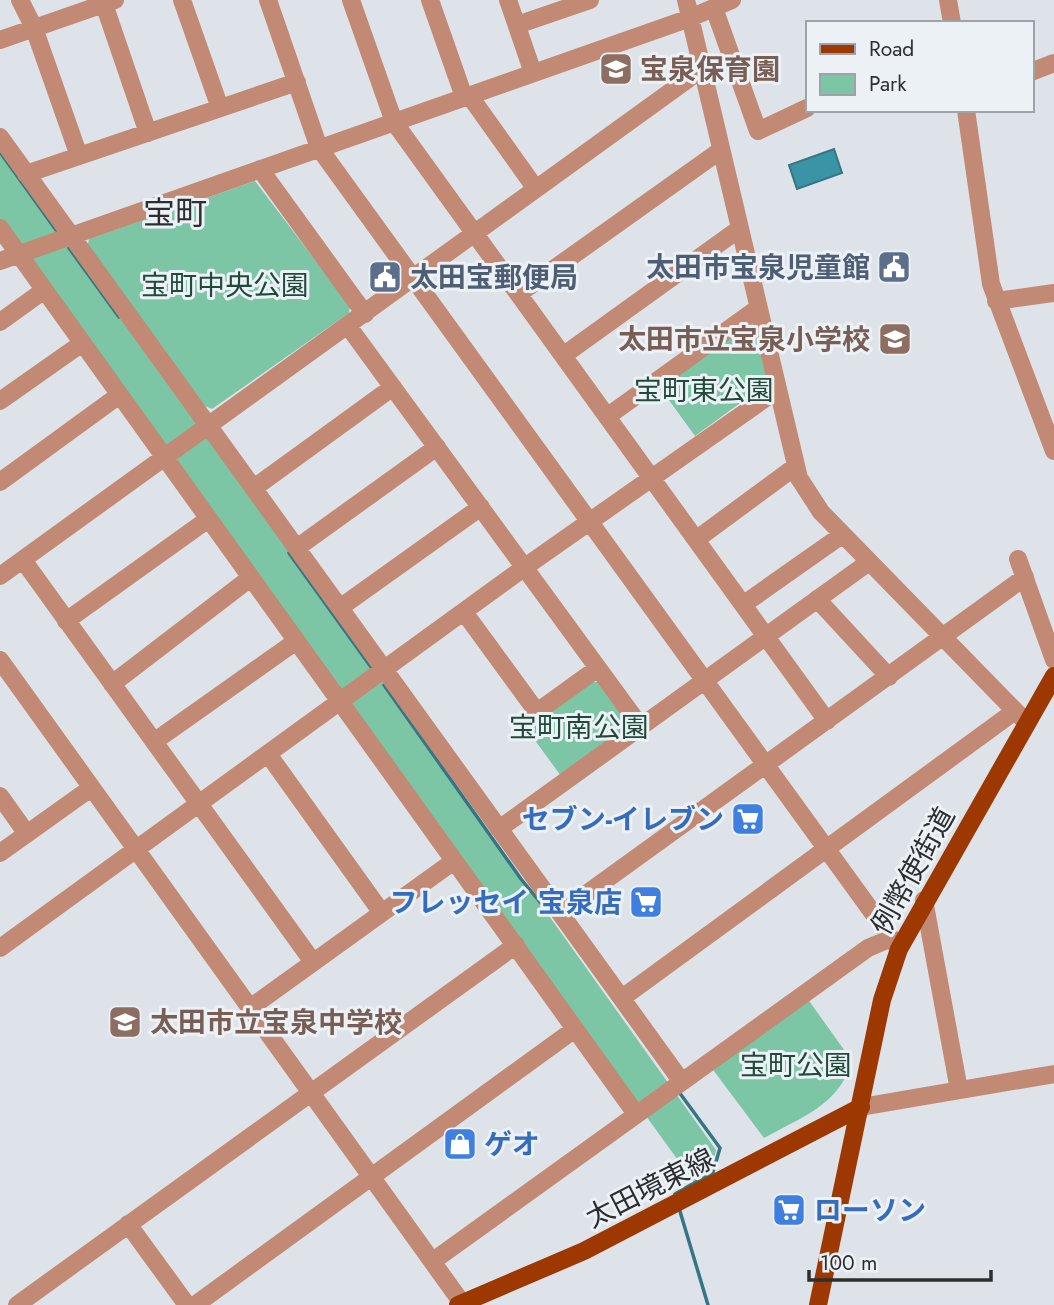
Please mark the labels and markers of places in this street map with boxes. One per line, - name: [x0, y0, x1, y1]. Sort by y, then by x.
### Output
- place label: 宝泉保育園: [640, 49, 780, 90]
- school or university icon: 宝泉保育園: [597, 50, 635, 88]
- place label: 太田市宝泉児童館: [646, 247, 870, 288]
- public building icon: 太田市宝泉児童館: [875, 248, 913, 286]
- place label: 太田宝郵便局: [410, 257, 578, 298]
- public building icon: 太田宝郵便局: [366, 258, 404, 296]
- place label: 太田市立宝泉小学校: [618, 319, 870, 360]
- school or university icon: 太田市立宝泉小学校: [876, 320, 914, 358]
- place label: セブン-イレブン: [522, 799, 724, 840]
- supermarket icon: セブン-イレブン: [729, 800, 767, 838]
- place label: フレッセイ 宝泉店: [390, 882, 622, 923]
- supermarket icon: フレッセイ 宝泉店: [627, 883, 665, 921]
- place label: 太田市立宝泉中学校: [150, 1002, 402, 1043]
- school or university icon: 太田市立宝泉中学校: [106, 1003, 144, 1041]
- place label: ゲオ: [484, 1124, 540, 1165]
- shop icon: ゲオ: [441, 1125, 479, 1163]
- place label: ローソン: [814, 1190, 926, 1231]
- supermarket icon: ローソン: [770, 1191, 808, 1229]

